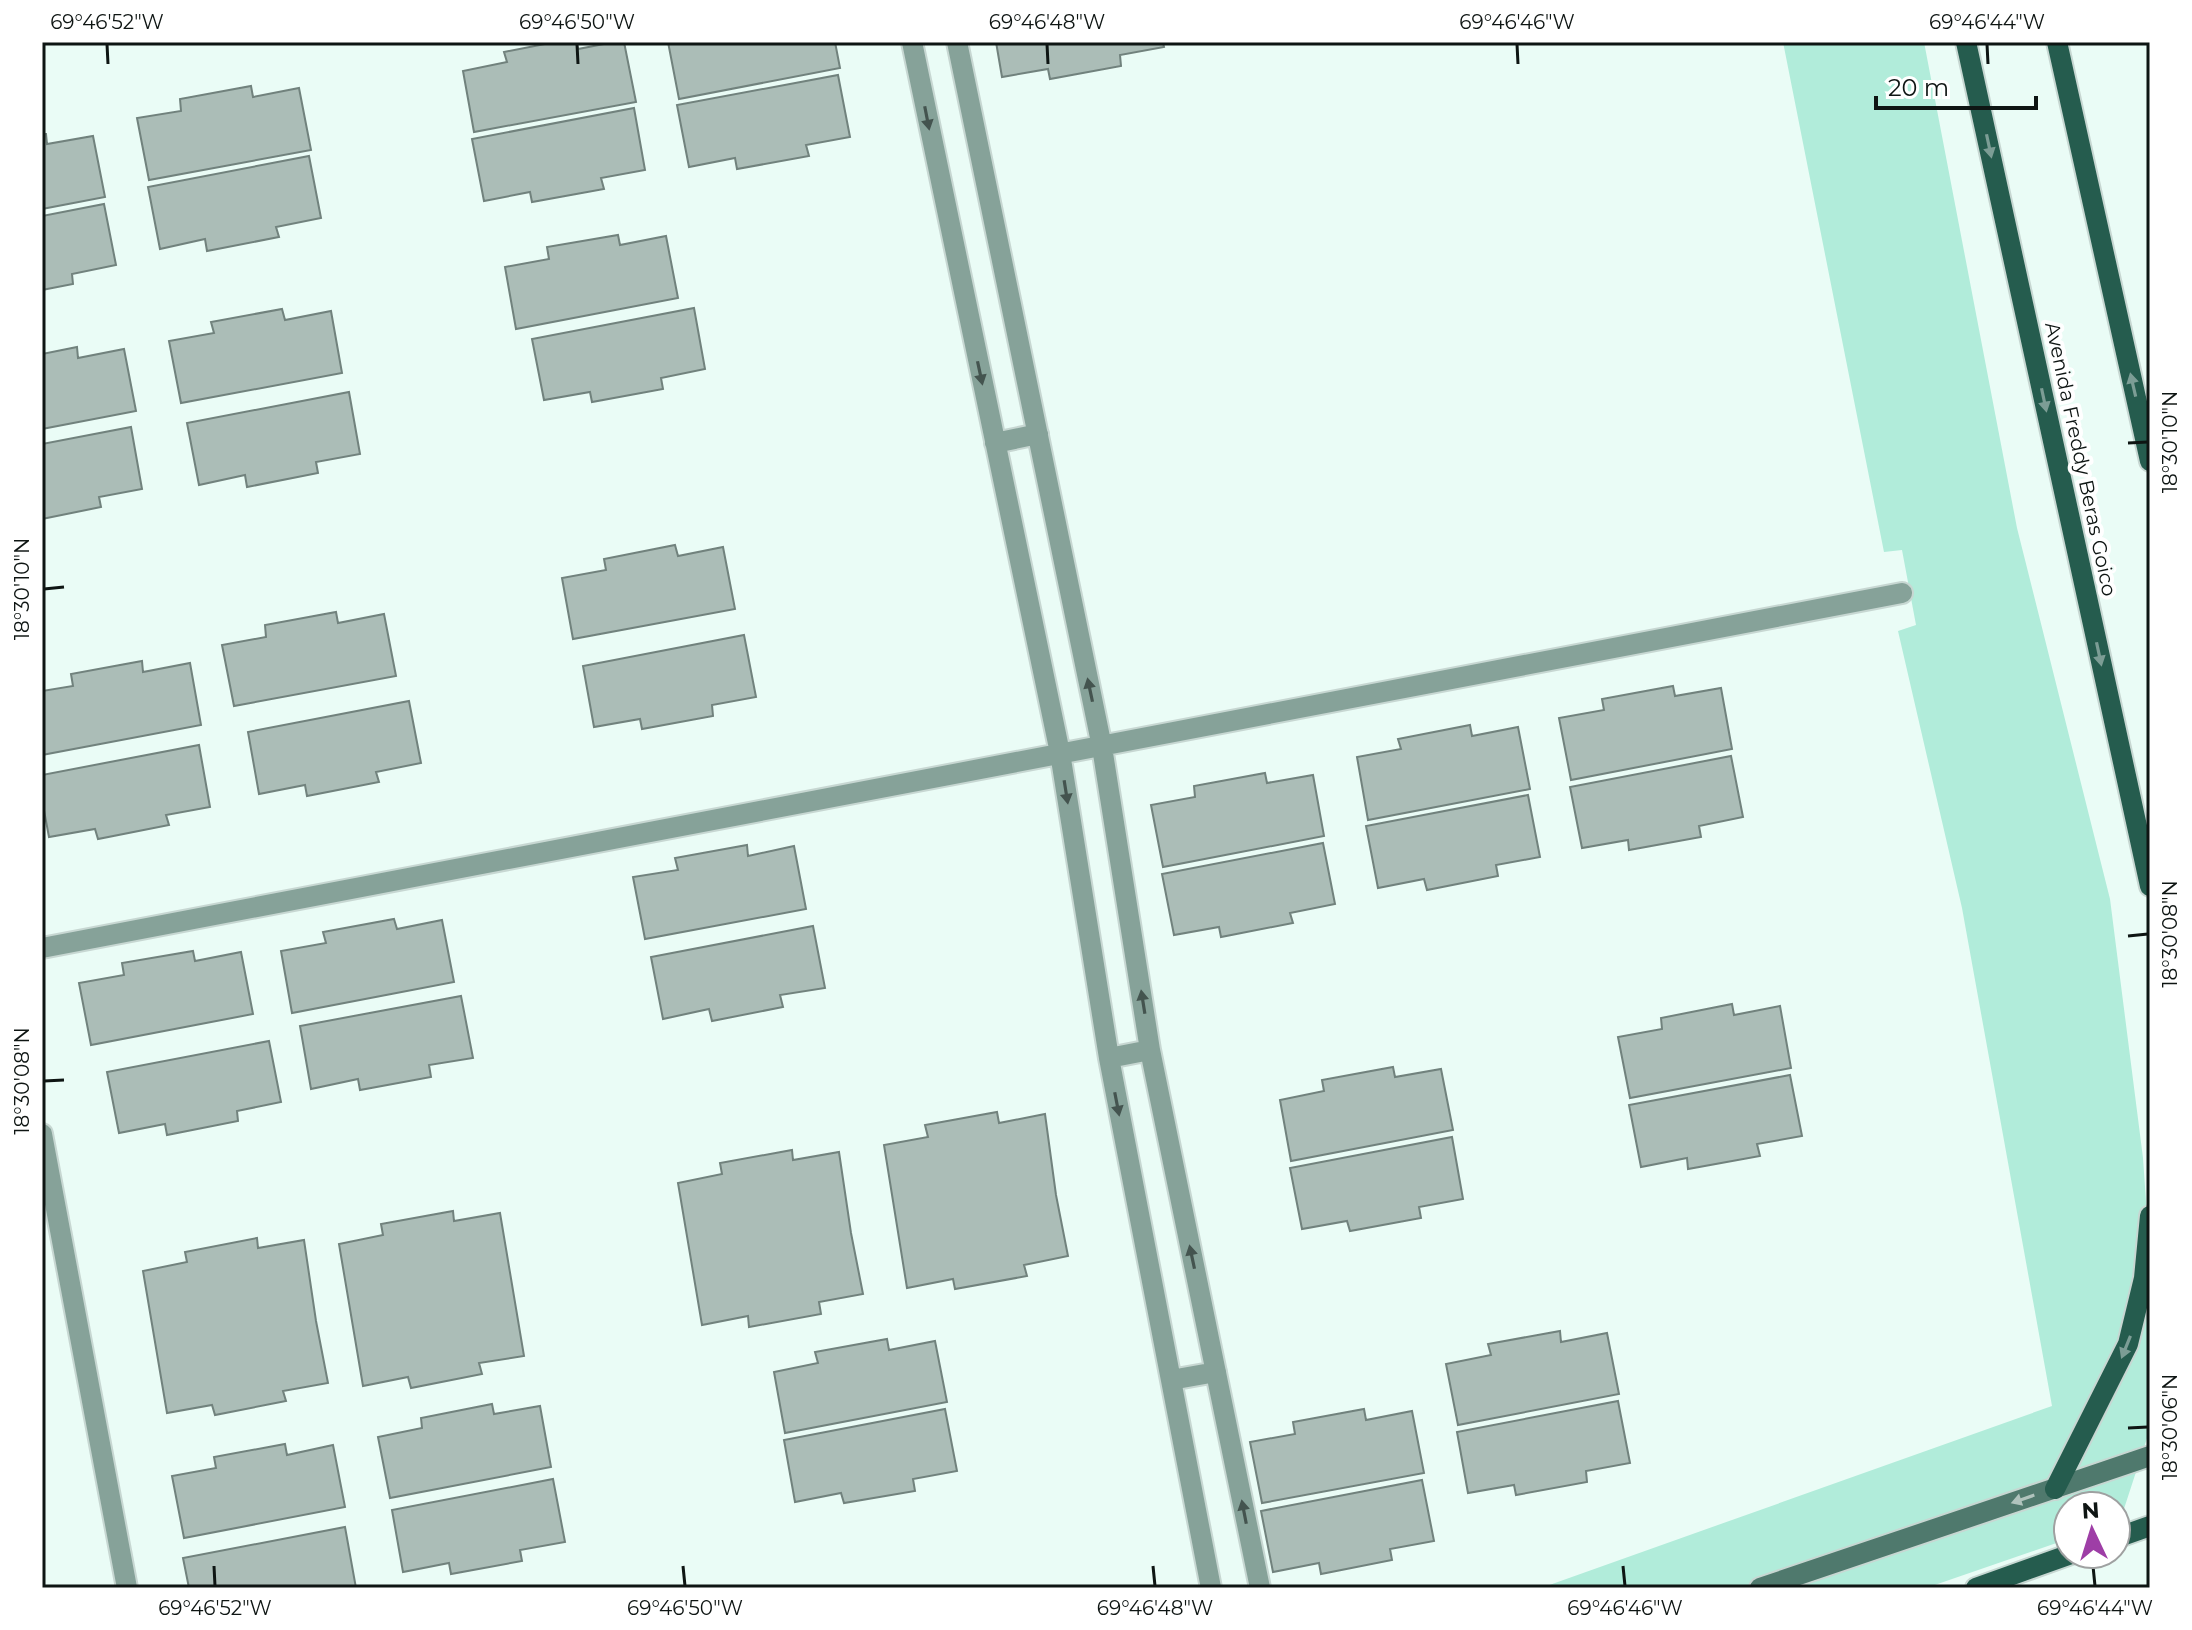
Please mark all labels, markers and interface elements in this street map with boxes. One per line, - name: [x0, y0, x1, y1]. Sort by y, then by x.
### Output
- text: 69°46'52"W: [50, 10, 164, 34]
- text: 69°46'50"W: [519, 10, 635, 34]
- text: 69°46'48"W: [989, 10, 1105, 34]
- text: 69°46'46"W: [1459, 10, 1575, 34]
- text: 69°46'44"W: [1929, 10, 2045, 34]
- scale bar: [1876, 60, 2036, 110]
- text: 20 m: [1888, 73, 1949, 102]
- one-way arrow: [921, 106, 934, 131]
- one-way arrow: [1983, 133, 1996, 158]
- street label: Avenida Freddy Beras Goico: [2040, 320, 2122, 598]
- one-way arrow: [974, 361, 987, 386]
- one-way arrow: [2126, 372, 2139, 397]
- one-way arrow: [2038, 387, 2051, 412]
- text: 18°30'10"N: [2158, 391, 2182, 493]
- text: 18°30'10"N: [10, 538, 34, 640]
- one-way arrow: [2093, 641, 2106, 666]
- one-way arrow: [1084, 677, 1096, 702]
- one-way arrow: [1061, 780, 1073, 805]
- text: 18°30'08"N: [2158, 880, 2182, 988]
- one-way arrow: [1136, 989, 1148, 1014]
- text: 18°30'08"N: [10, 1027, 34, 1135]
- one-way arrow: [1112, 1092, 1124, 1117]
- one-way arrow: [1186, 1244, 1198, 1269]
- one-way arrow: [2119, 1335, 2132, 1358]
- text: 18°30'06"N: [2158, 1374, 2182, 1480]
- north arrow: [2052, 1490, 2132, 1570]
- one-way arrow: [2011, 1494, 2035, 1506]
- text: N: [2081, 1496, 2100, 1525]
- one-way arrow: [1237, 1499, 1250, 1524]
- text: 69°46'52"W: [158, 1596, 272, 1620]
- text: 69°46'50"W: [627, 1596, 743, 1620]
- text: 69°46'48"W: [1097, 1596, 1213, 1620]
- text: 69°46'46"W: [1567, 1596, 1683, 1620]
- text: 69°46'44"W: [2037, 1596, 2153, 1620]

